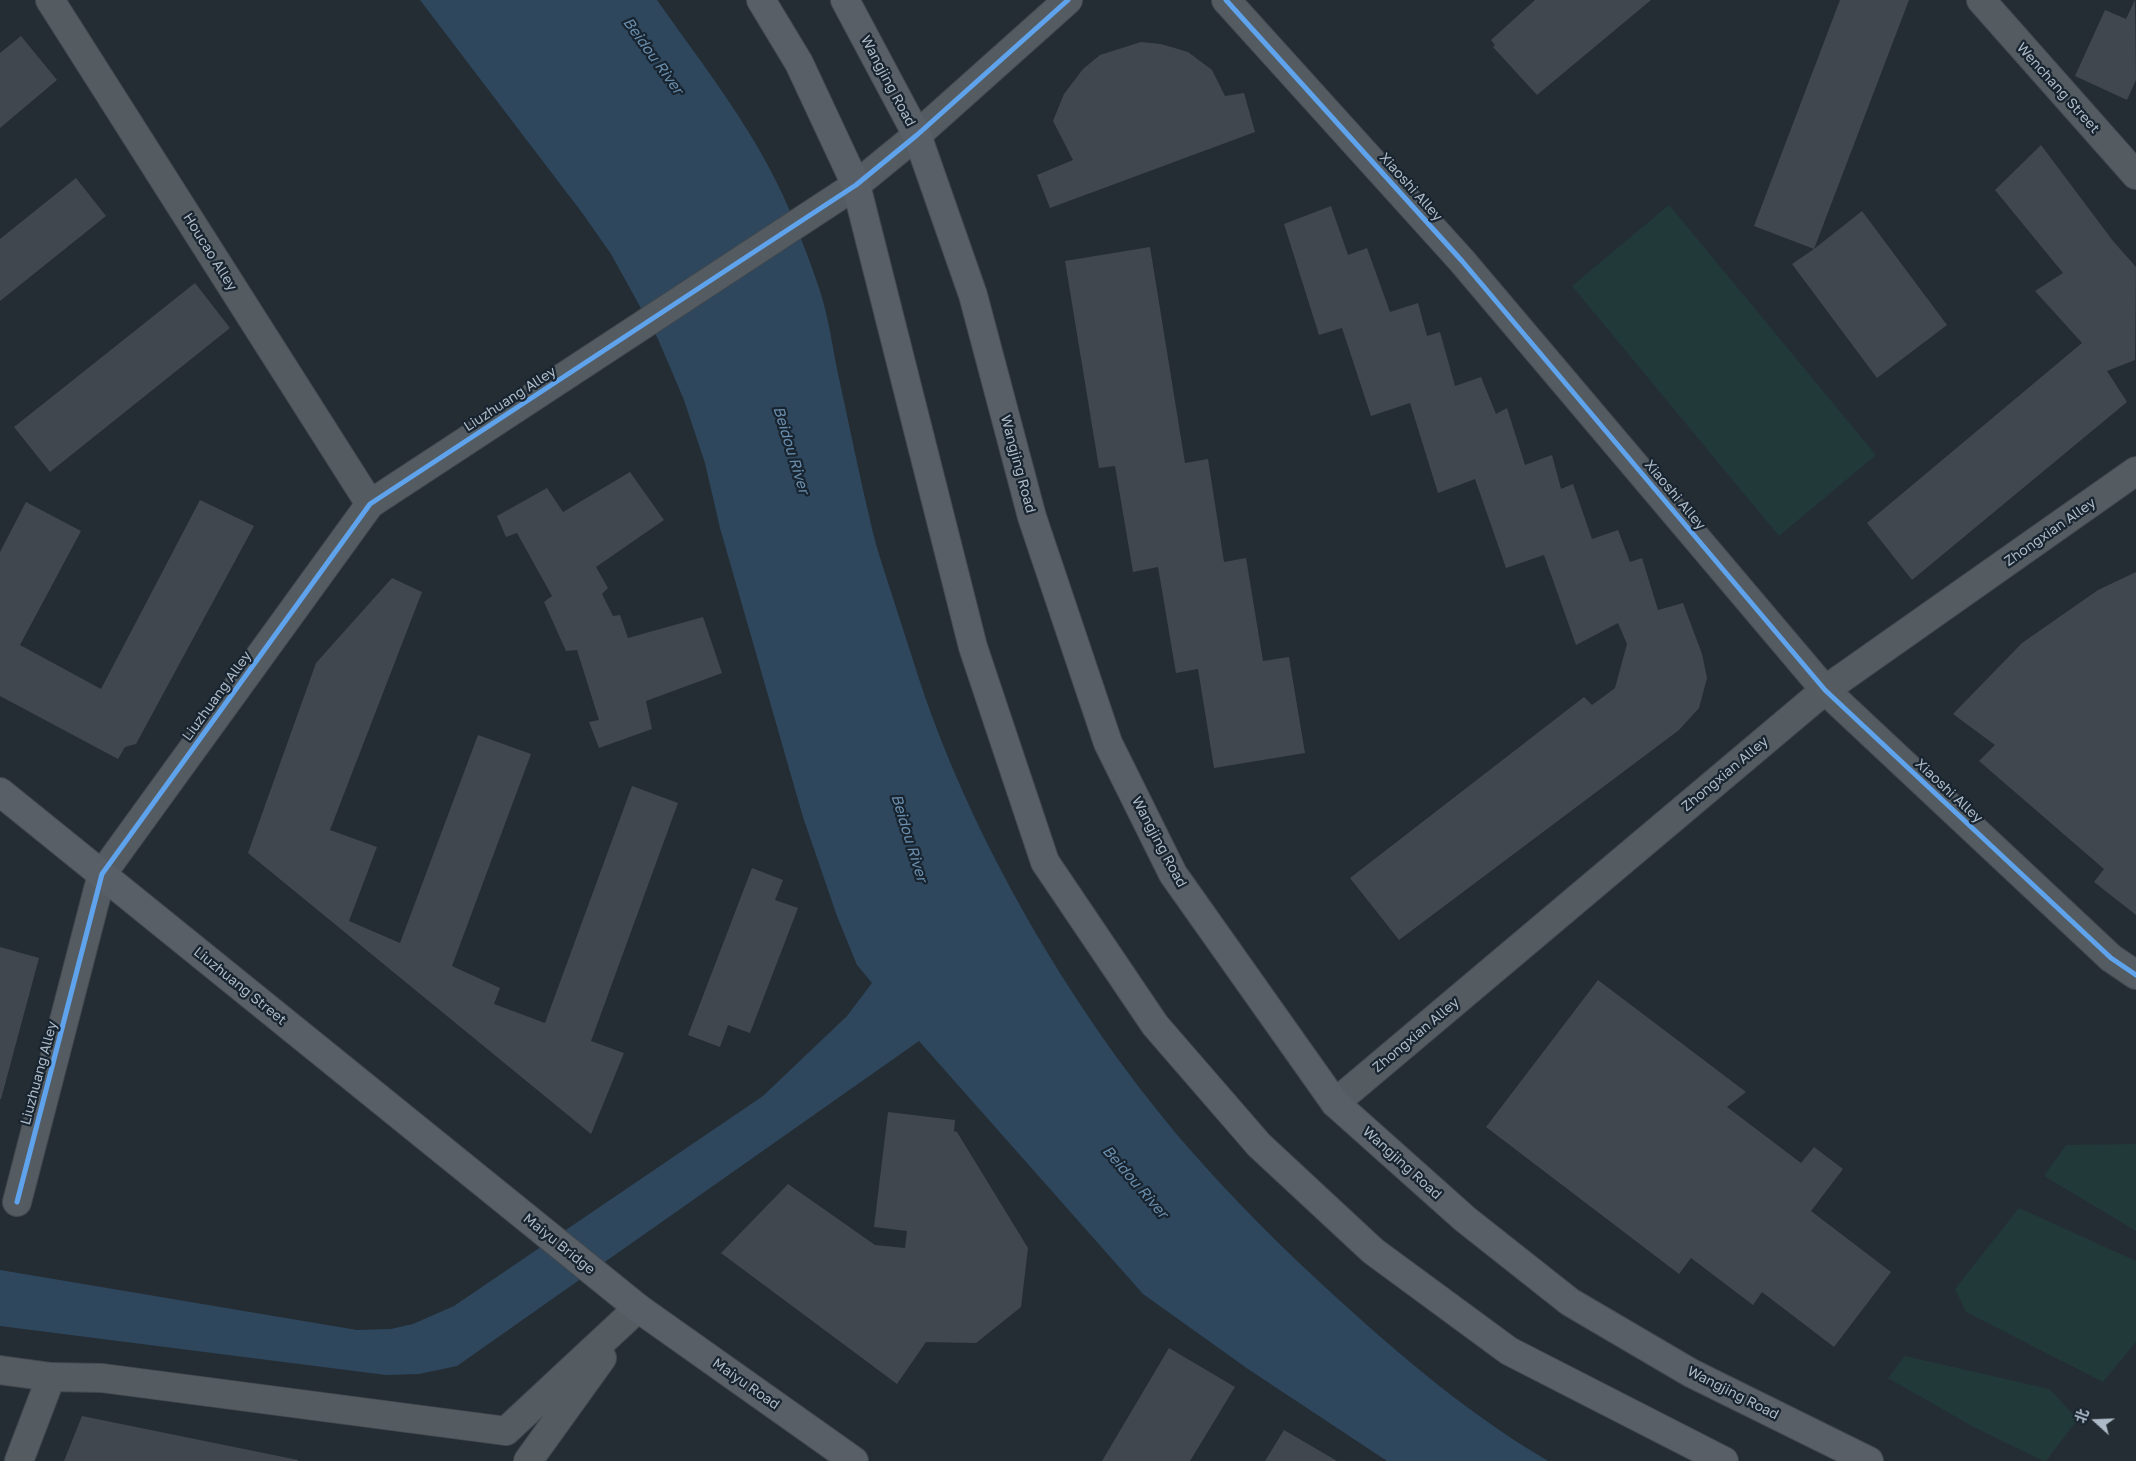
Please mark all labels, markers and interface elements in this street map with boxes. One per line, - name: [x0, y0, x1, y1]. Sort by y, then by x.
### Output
- water label: Beidou River: [619, 14, 687, 98]
- street label: Wangjing Road: [857, 33, 919, 129]
- street label: Wenchang Street: [2013, 39, 2103, 137]
- street label: Xiaoshi Alley: [1376, 149, 1446, 225]
- street label: Houcao Alley: [179, 210, 241, 294]
- street label: Liuzhuang Alley: [461, 363, 559, 435]
- water label: Beidou River: [769, 404, 813, 496]
- street label: Wangjing Road: [997, 413, 1039, 515]
- street label: Xiaoshi Alley: [1641, 457, 1709, 533]
- street label: Zhongxian Alley: [2001, 494, 2099, 570]
- street label: Liuzhuang Alley: [179, 648, 255, 744]
- street label: Zhongxian Alley: [1678, 733, 1772, 815]
- street label: Xiaoshi Alley: [1912, 755, 1986, 827]
- water label: Beidou River: [887, 792, 931, 884]
- street label: Wangjing Road: [1128, 794, 1190, 890]
- street label: Liuzhuang Street: [190, 943, 290, 1029]
- street label: Zhongxian Alley: [1369, 994, 1463, 1076]
- street label: Liuzhuang Alley: [17, 1019, 61, 1127]
- street label: Wangjing Road: [1359, 1123, 1445, 1203]
- water label: Beidou River: [1098, 1142, 1172, 1222]
- street label: Maiyu Bridge: [520, 1210, 598, 1278]
- street label: Maiyu Road: [709, 1355, 783, 1413]
- street label: Wangjing Road: [1684, 1363, 1782, 1423]
- north arrow: [2071, 1396, 2121, 1446]
- text: 北: [2071, 1406, 2092, 1425]

